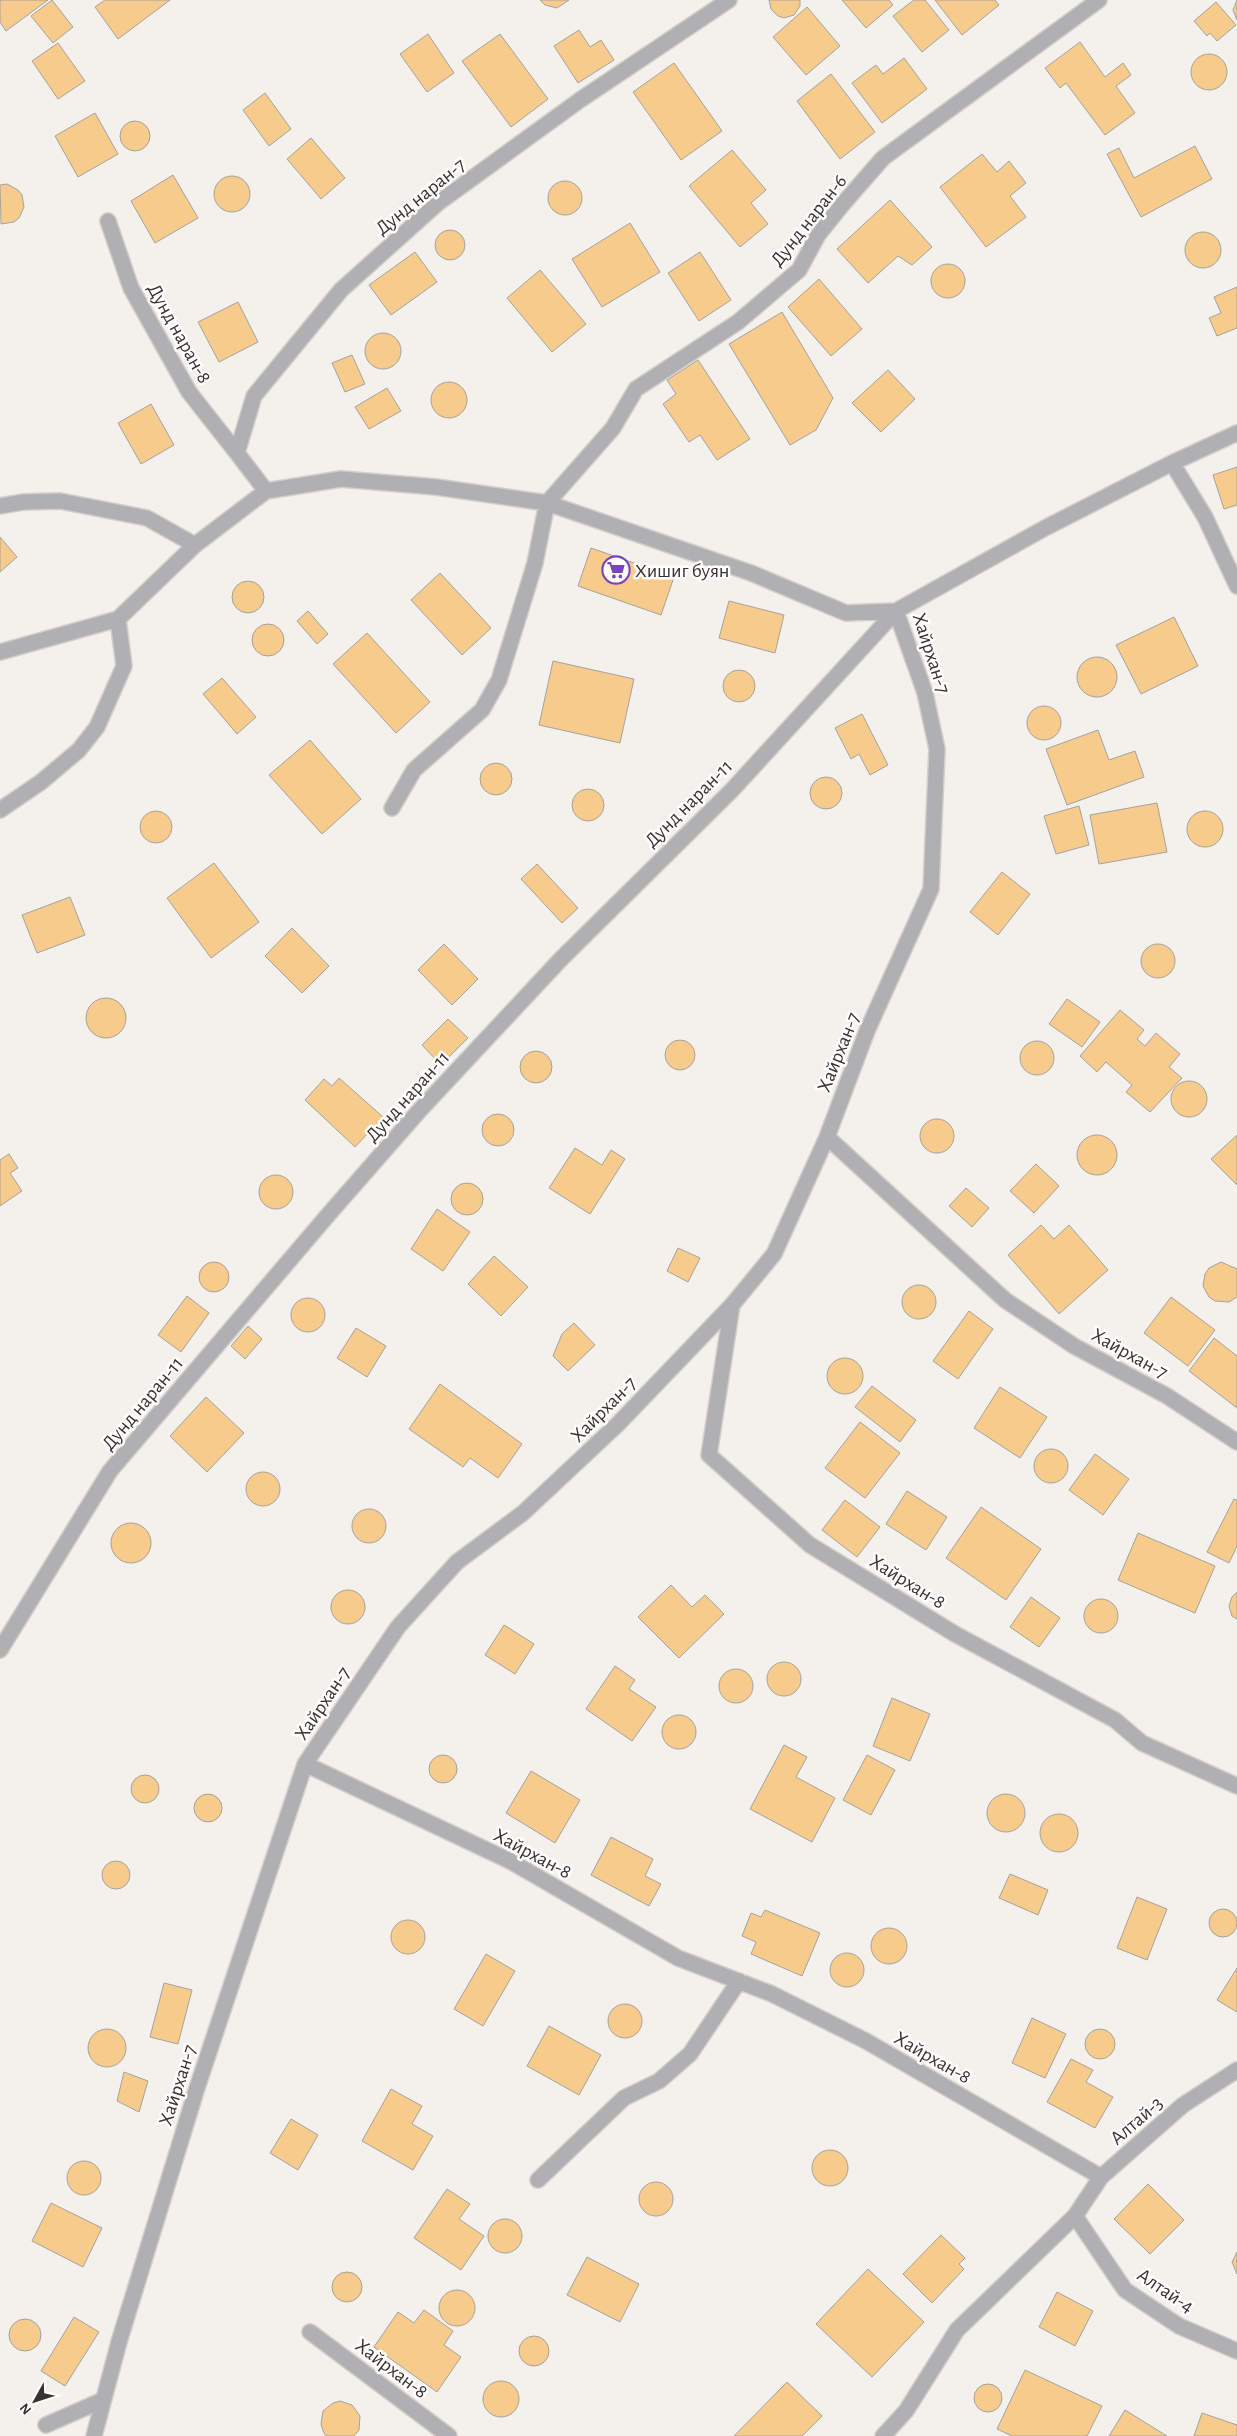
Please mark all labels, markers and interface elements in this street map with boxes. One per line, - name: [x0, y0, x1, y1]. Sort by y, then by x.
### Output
- street label: Дунд наран-7: [372, 155, 469, 239]
- street label: Дунд наран-6: [767, 171, 851, 270]
- street label: Дунд наран-8: [144, 280, 215, 387]
- supermarket icon: Хишиг буян: [601, 555, 631, 585]
- place label: Хишиг буян: [635, 561, 730, 581]
- street label: Хайрхан-7: [909, 610, 953, 696]
- street label: Дунд наран-11: [641, 756, 736, 851]
- street label: Хайрхан-7: [814, 1010, 864, 1095]
- street label: Дунд наран-11: [362, 1047, 454, 1146]
- street label: Хайрхан-7: [1088, 1325, 1171, 1383]
- street label: Дунд наран-11: [98, 1353, 187, 1454]
- street label: Хайрхан-7: [567, 1373, 640, 1446]
- street label: Хайрхан-8: [866, 1551, 949, 1613]
- street label: Хайрхан-7: [291, 1663, 355, 1744]
- street label: Хайрхан-8: [490, 1825, 575, 1883]
- street label: Хайрхан-8: [891, 2028, 974, 2088]
- street label: Хайрхан-7: [156, 2042, 200, 2128]
- street label: Алтай-3: [1107, 2093, 1167, 2149]
- street label: Алтай-4: [1133, 2265, 1197, 2317]
- street label: Хайрхан-8: [352, 2335, 431, 2402]
- north arrow: [10, 2376, 60, 2426]
- text: N: [17, 2400, 34, 2417]

